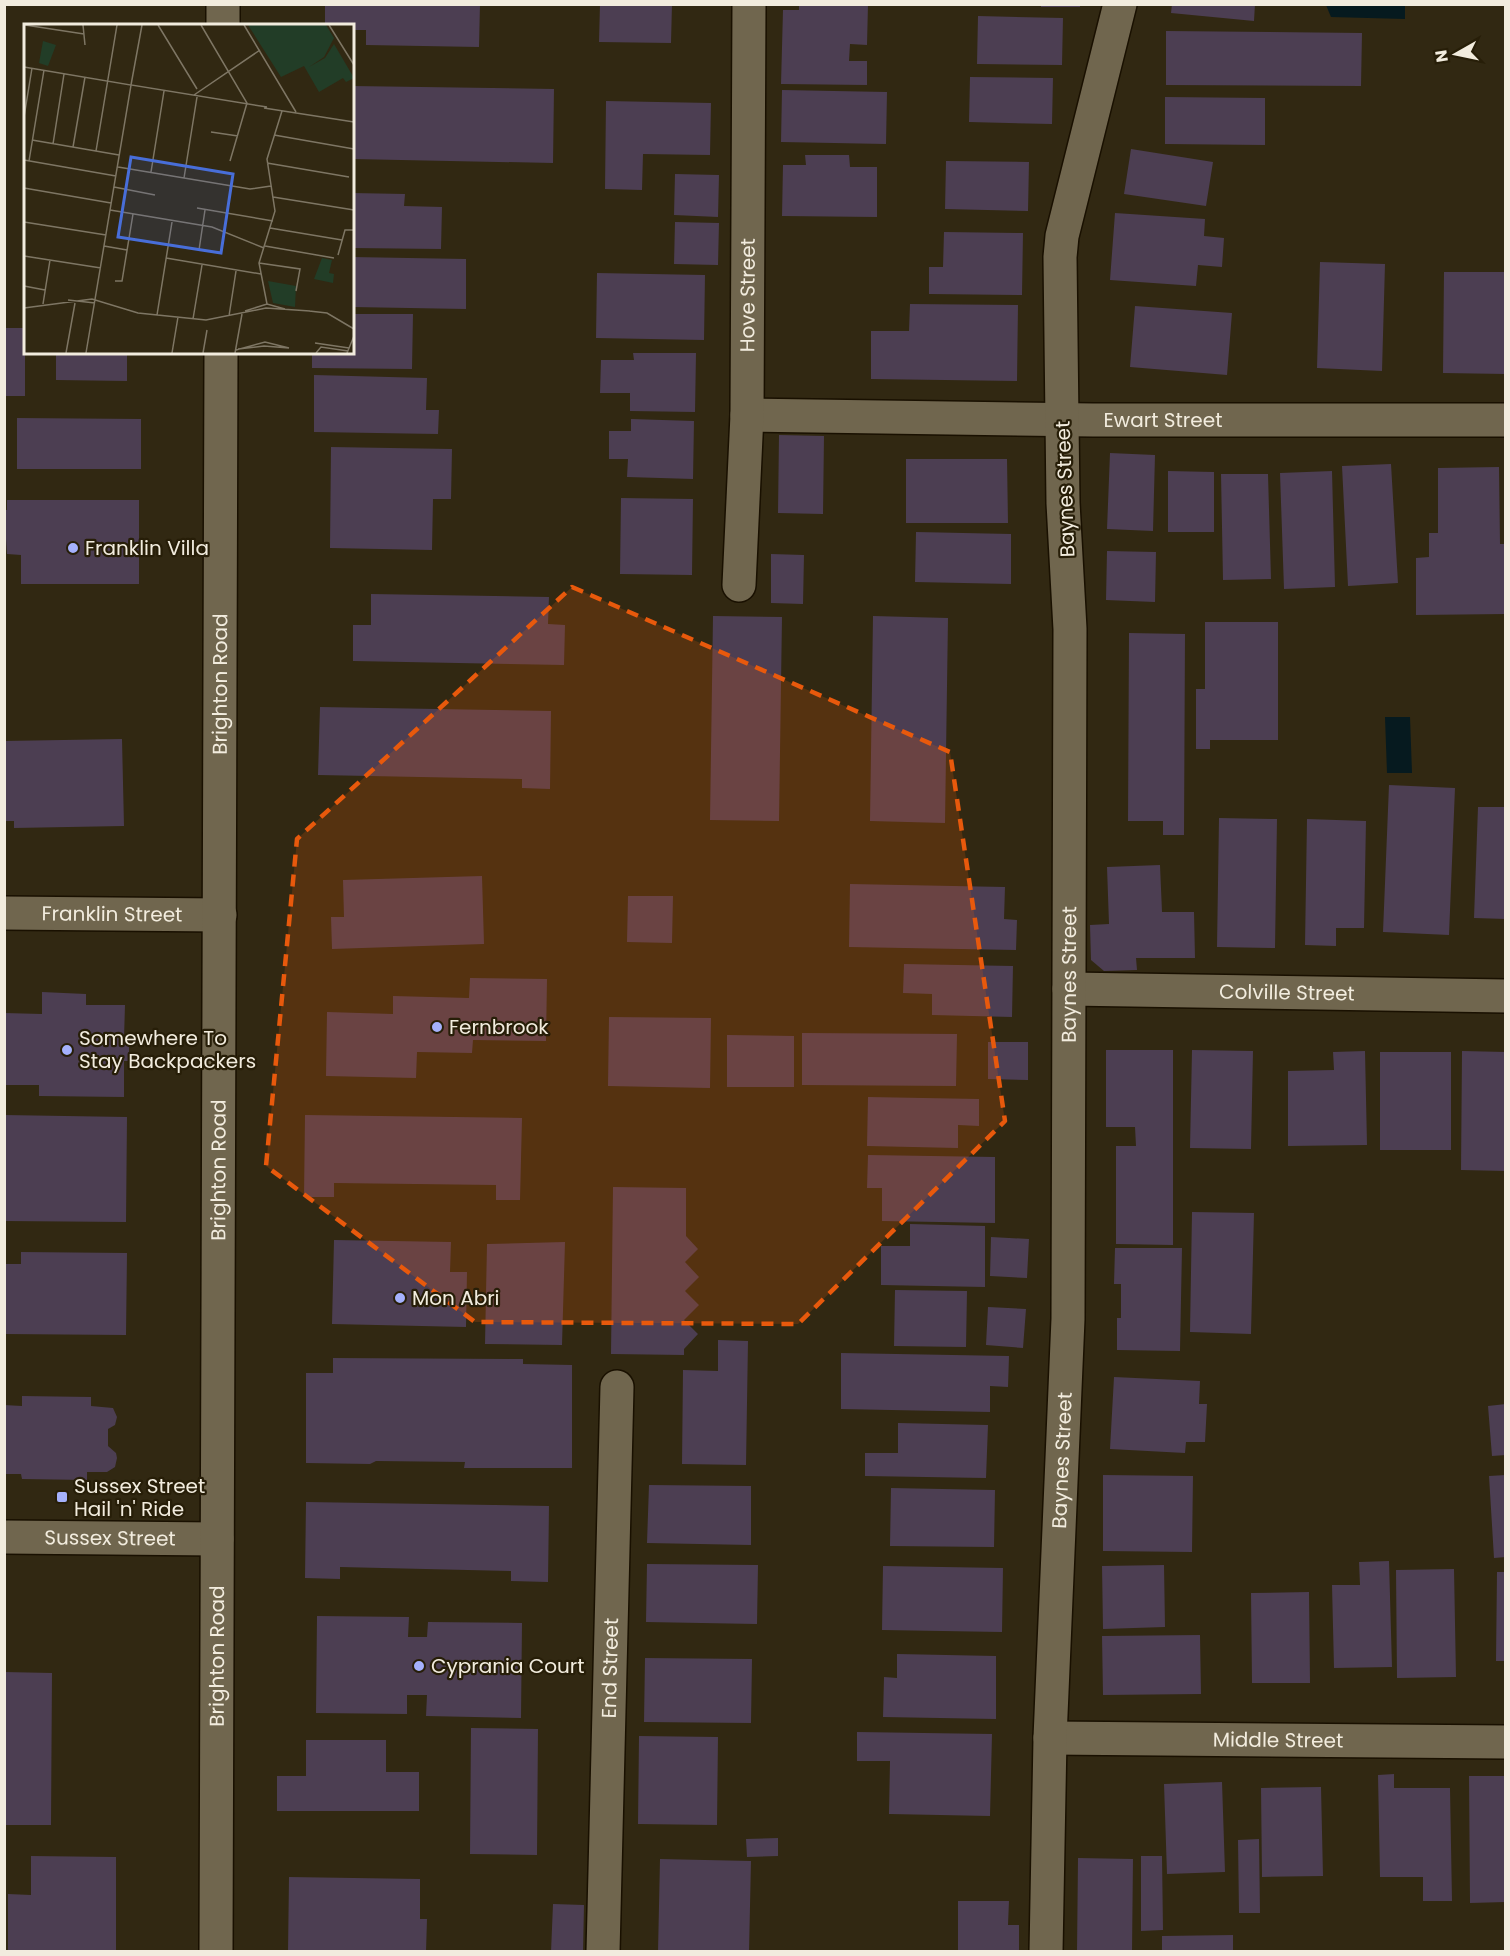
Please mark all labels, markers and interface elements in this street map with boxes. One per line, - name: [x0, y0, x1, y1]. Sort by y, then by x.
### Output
- inset map: [24, 24, 354, 354]
- north arrow: [1426, 24, 1486, 84]
- text: N: [1429, 49, 1454, 64]
- street label: Hove Street: [733, 238, 762, 352]
- street label: Ewart Street: [1104, 406, 1222, 434]
- street label: Baynes Street: [1049, 420, 1081, 558]
- place label: Franklin Villa: [85, 534, 209, 562]
- marker: Franklin Villa: [66, 541, 80, 555]
- street label: Brighton Road: [206, 613, 234, 755]
- street label: Franklin Street: [41, 899, 183, 929]
- street label: Baynes Street: [1055, 906, 1083, 1043]
- street label: Colville Street: [1219, 977, 1355, 1008]
- place label: Fernbrook: [449, 1013, 549, 1041]
- marker: Fernbrook: [430, 1020, 444, 1034]
- place label: Somewhere To Stay Backpackers: [79, 1024, 256, 1075]
- marker: Somewhere To Stay Backpackers: [60, 1043, 74, 1057]
- street label: Brighton Road: [204, 1099, 233, 1241]
- place label: Mon Abri: [412, 1284, 500, 1312]
- marker: Mon Abri: [393, 1291, 407, 1305]
- street label: Baynes Street: [1045, 1391, 1079, 1529]
- place label: Sussex Street Hail 'n' Ride: [74, 1472, 205, 1523]
- marker: Sussex Street Hail 'n' Ride: [55, 1490, 69, 1504]
- street label: Sussex Street: [44, 1523, 176, 1553]
- street label: Brighton Road: [203, 1585, 231, 1727]
- street label: End Street: [595, 1617, 625, 1719]
- place label: Cyprania Court: [431, 1652, 585, 1680]
- marker: Cyprania Court: [412, 1659, 426, 1673]
- street label: Middle Street: [1213, 1725, 1343, 1755]

